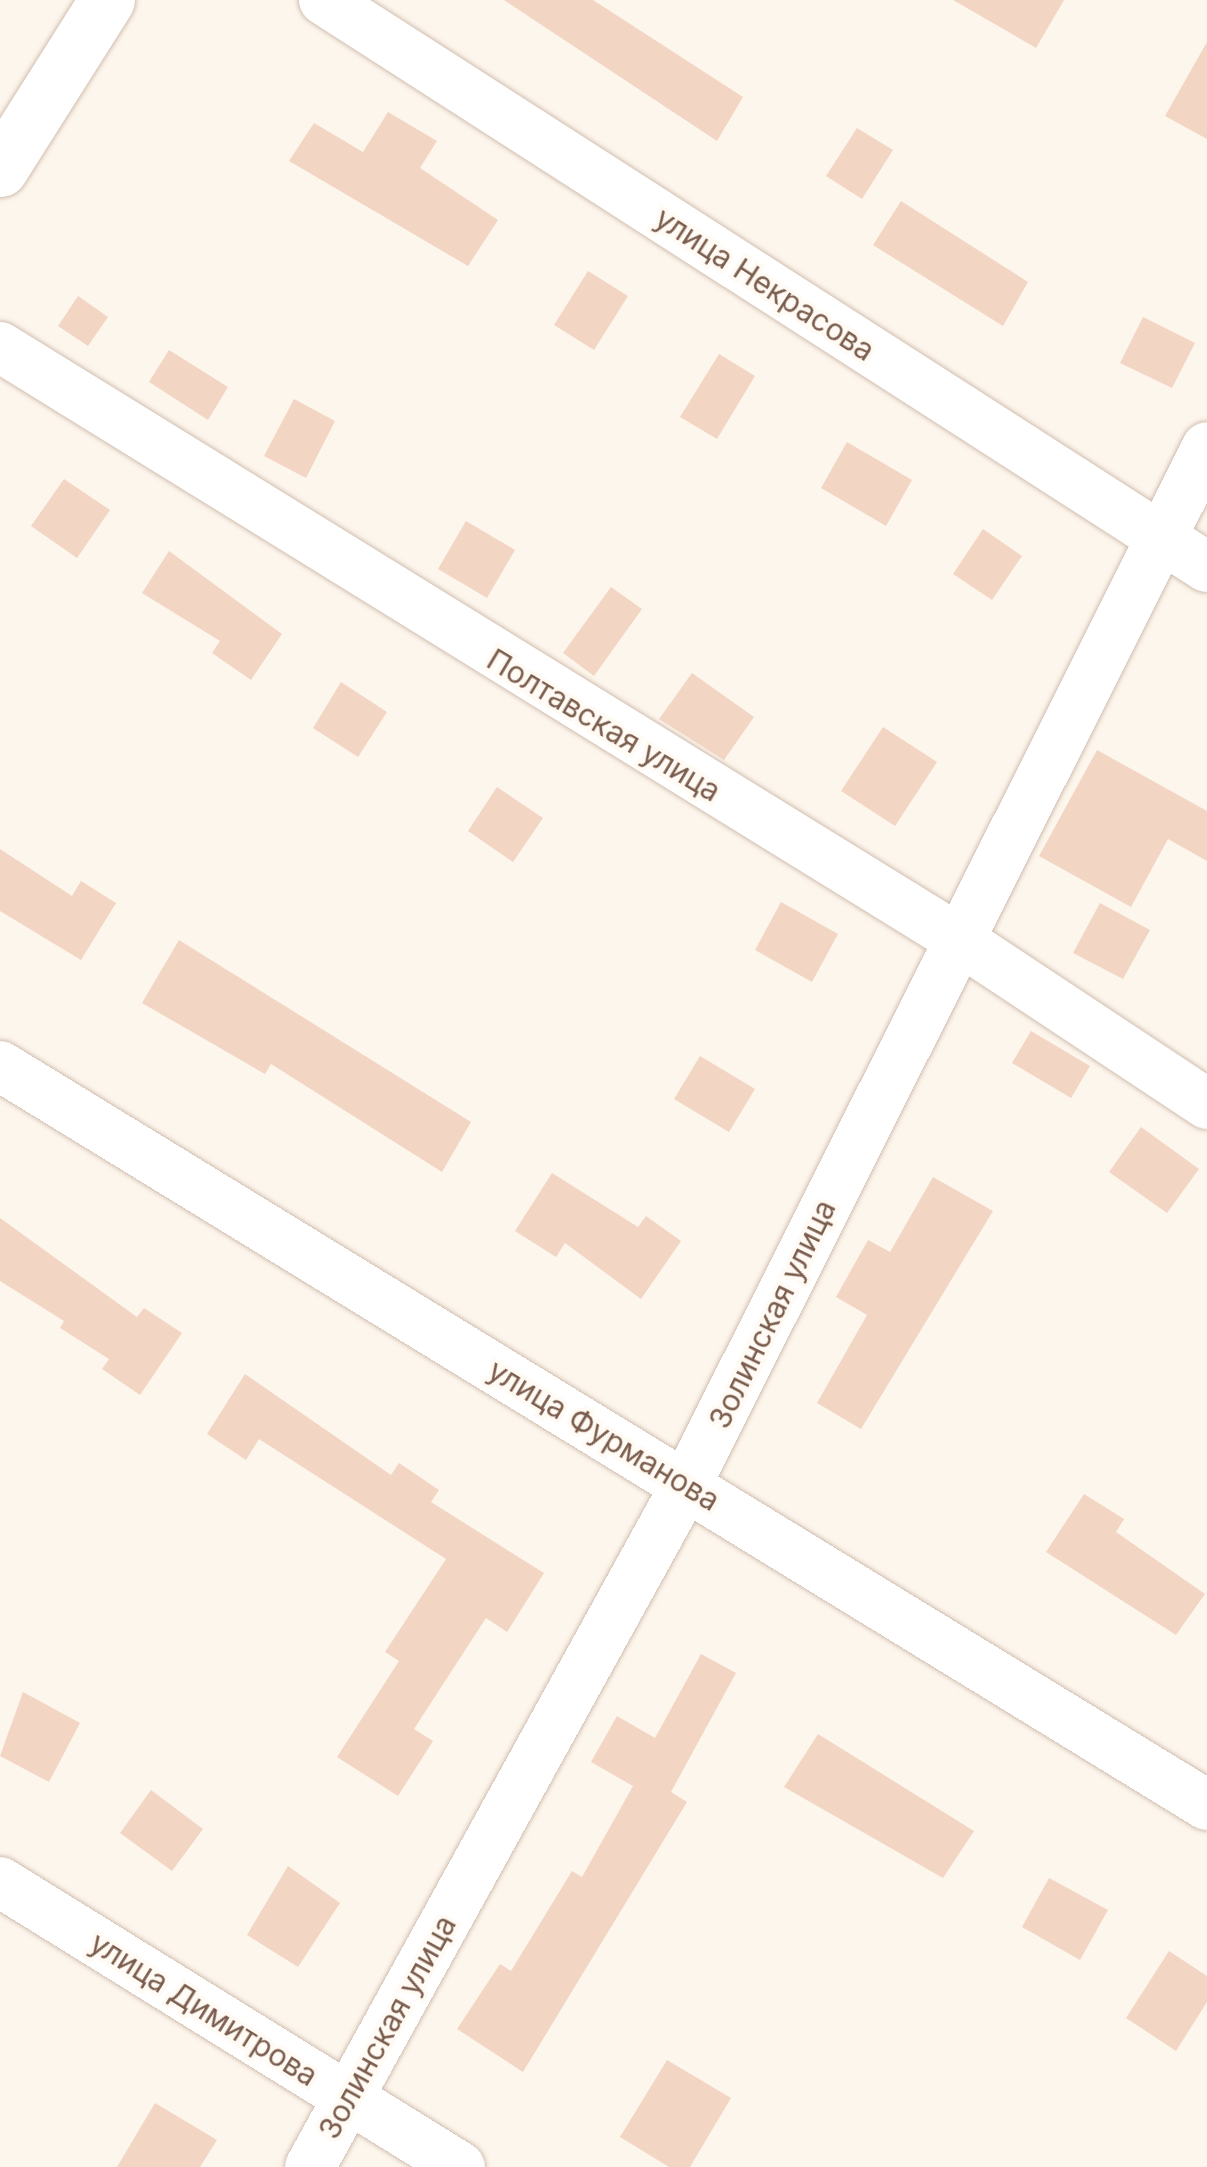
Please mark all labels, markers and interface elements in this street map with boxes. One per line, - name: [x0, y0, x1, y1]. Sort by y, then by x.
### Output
- street label: улица Некрасова: [649, 200, 881, 368]
- street label: Полтавская улица: [481, 641, 727, 809]
- street label: Золинская улица: [701, 1194, 843, 1434]
- street label: улица Фурманова: [482, 1352, 726, 1518]
- street label: Золинская улица: [311, 1909, 463, 2145]
- street label: улица Димитрова: [84, 1924, 324, 2094]

